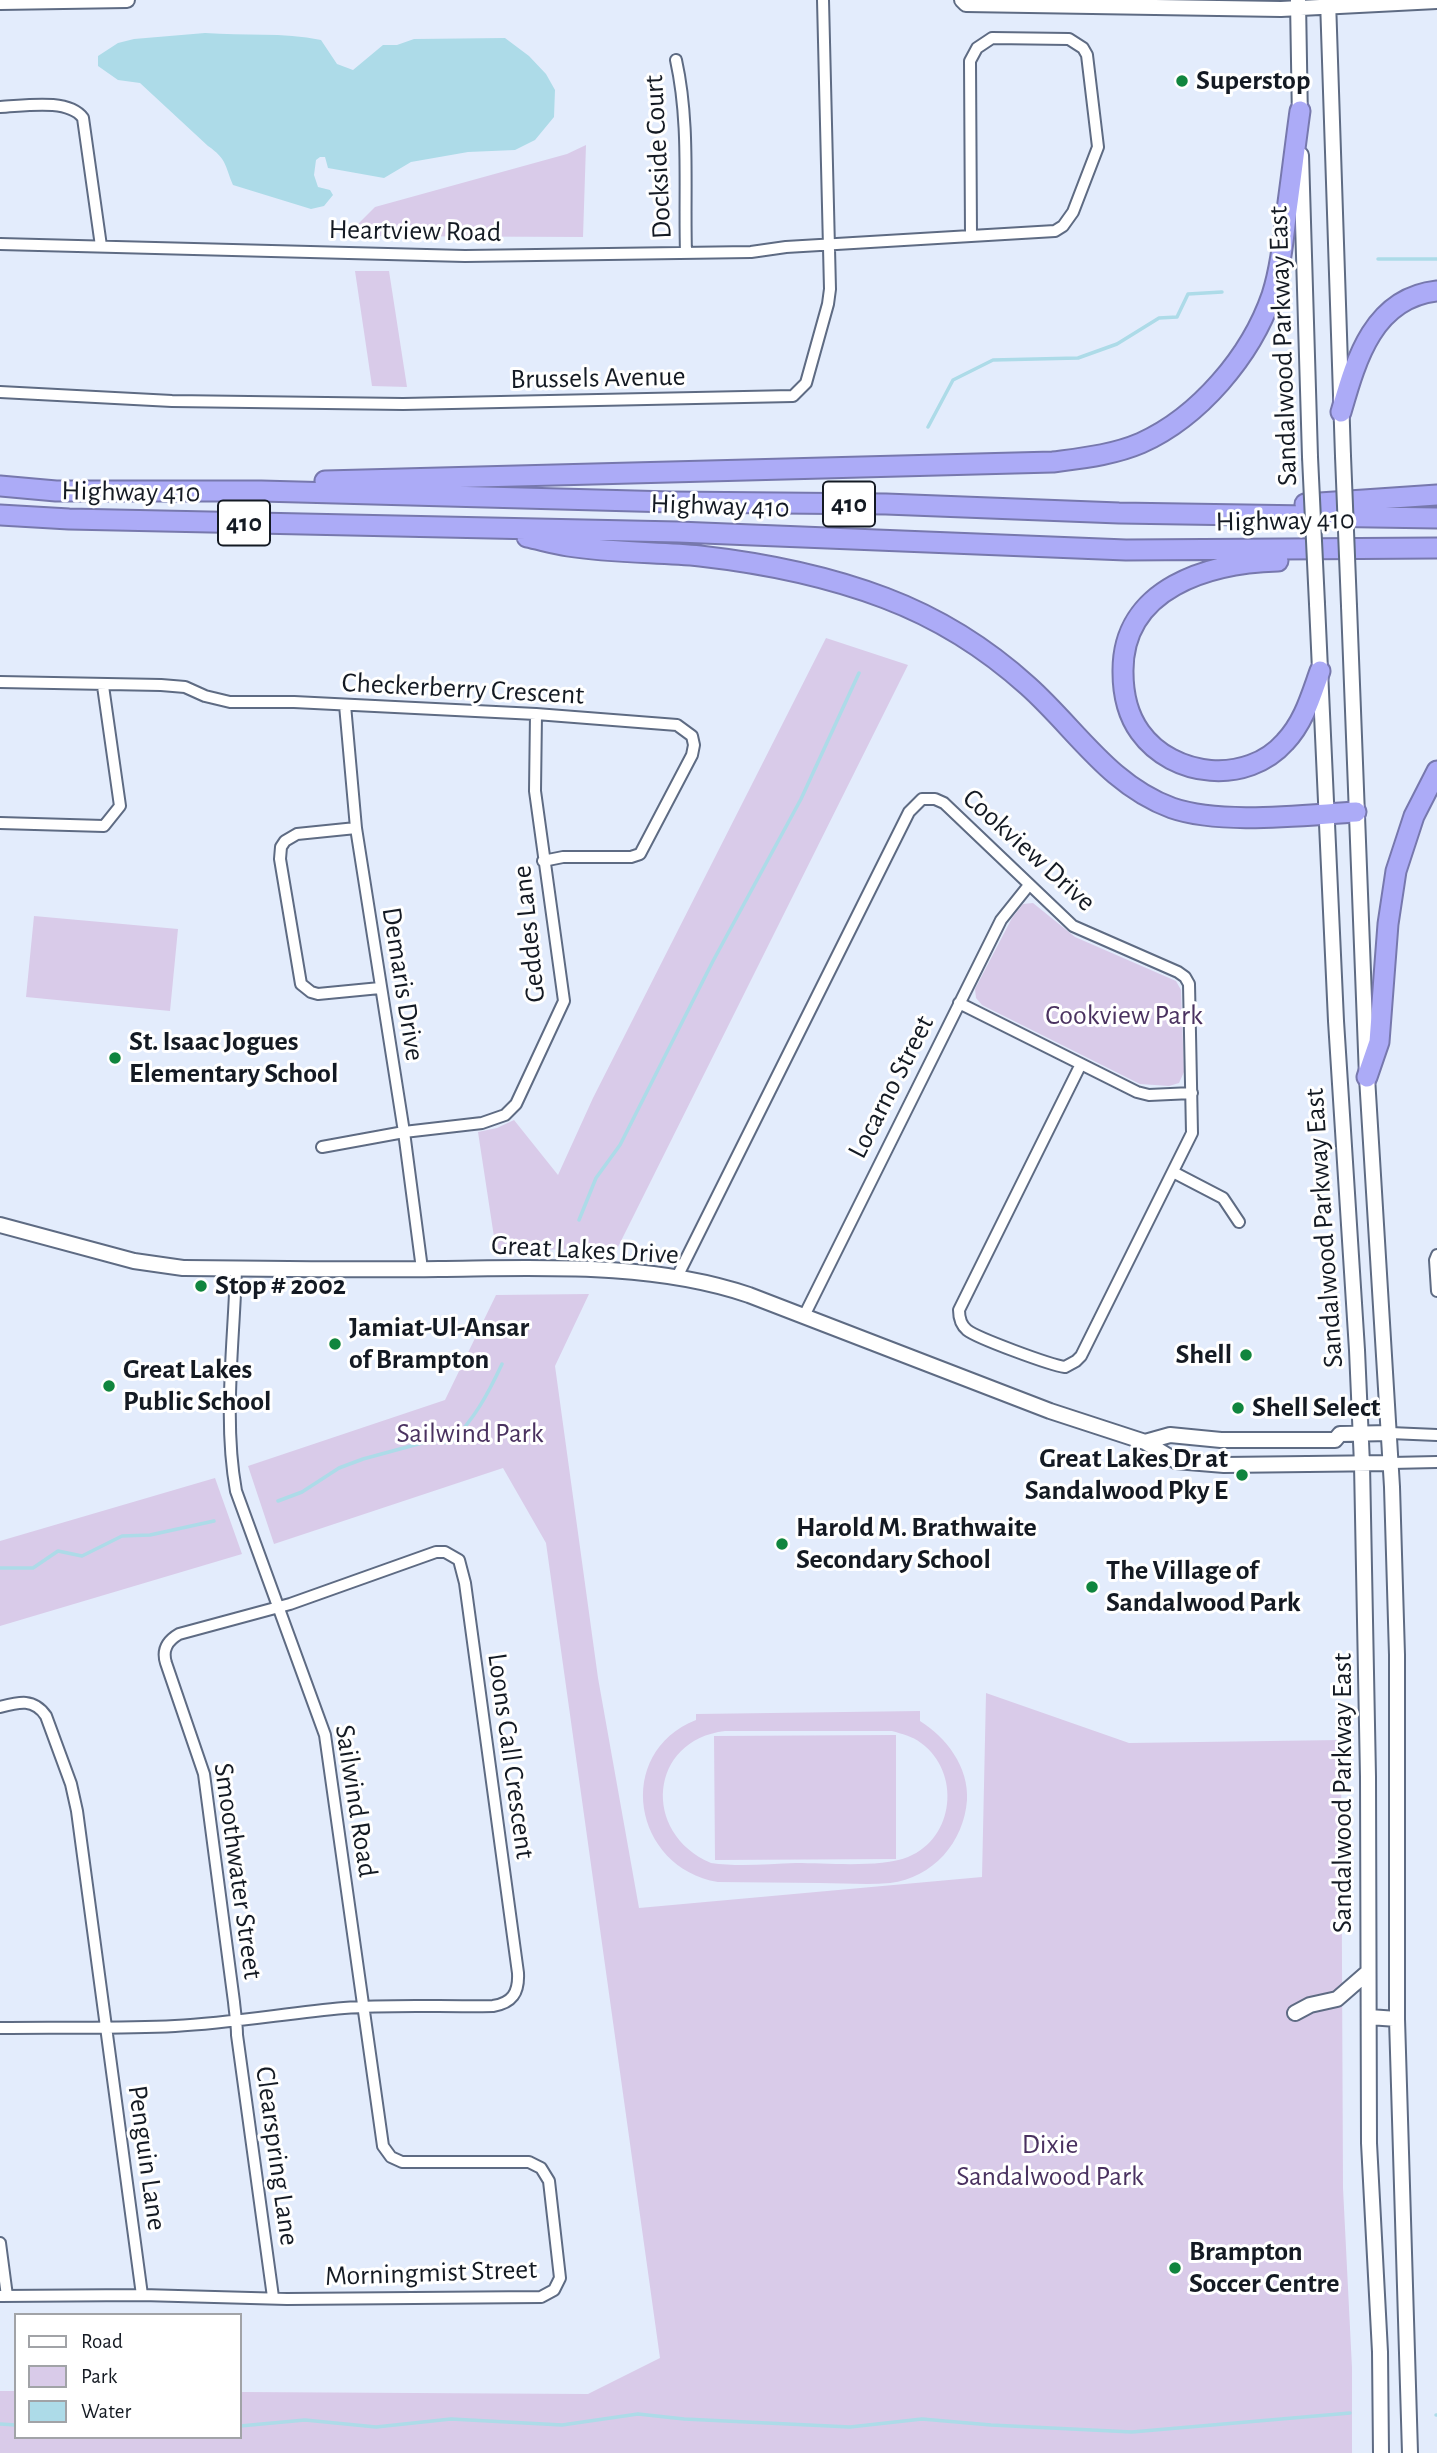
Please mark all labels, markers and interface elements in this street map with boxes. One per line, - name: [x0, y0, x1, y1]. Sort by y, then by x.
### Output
- place label: Superstop: [1196, 64, 1310, 98]
- marker: Superstop: [1174, 73, 1190, 89]
- street label: Dockside Court: [637, 74, 679, 240]
- street label: Sandalwood Parkway East: [1261, 205, 1305, 487]
- street label: Heartview Road: [328, 213, 502, 249]
- street label: Brussels Avenue: [510, 360, 686, 396]
- street label: Highway 410: [61, 474, 201, 510]
- road number: 410: [823, 482, 875, 526]
- street label: Highway 410: [650, 487, 790, 525]
- road number: 410: [218, 500, 270, 545]
- street label: Highway 410: [1215, 503, 1355, 539]
- street label: Checkerberry Crescent: [341, 666, 585, 712]
- street label: Cookview Drive: [956, 781, 1102, 919]
- street label: Geddes Lane: [505, 864, 553, 1004]
- street label: Demaris Drive: [374, 905, 432, 1063]
- park label: Cookview Park: [1045, 999, 1203, 1033]
- street label: Locarno Street: [841, 1010, 941, 1164]
- place label: St. Isaac Jogues Elementary School: [129, 1025, 338, 1091]
- marker: St. Isaac Jogues Elementary School: [107, 1050, 123, 1066]
- street label: Sandalwood Parkway East: [1297, 1087, 1351, 1369]
- street label: Great Lakes Drive: [490, 1228, 680, 1272]
- place label: Stop # 2002: [215, 1269, 346, 1303]
- marker: Stop # 2002: [193, 1278, 209, 1294]
- place label: Jamiat-Ul-Ansar of Brampton: [349, 1311, 529, 1377]
- marker: Jamiat-Ul-Ansar of Brampton: [327, 1336, 343, 1352]
- place label: Shell: [1175, 1338, 1232, 1372]
- marker: Shell: [1238, 1347, 1254, 1363]
- place label: Great Lakes Public School: [123, 1353, 271, 1419]
- marker: Great Lakes Public School: [101, 1378, 117, 1394]
- place label: Shell Select: [1252, 1391, 1380, 1425]
- marker: Shell Select: [1230, 1400, 1246, 1416]
- park label: Sailwind Park: [397, 1417, 543, 1451]
- place label: Great Lakes Dr at Sandalwood Pky E: [1025, 1442, 1228, 1508]
- marker: Great Lakes Dr at Sandalwood Pky E: [1234, 1467, 1250, 1483]
- place label: Harold M. Brathwaite Secondary School: [796, 1511, 1037, 1577]
- marker: Harold M. Brathwaite Secondary School: [774, 1536, 790, 1552]
- place label: The Village of Sandalwood Park: [1106, 1554, 1300, 1620]
- marker: The Village of Sandalwood Park: [1084, 1579, 1100, 1595]
- street label: Loons Call Crescent: [480, 1651, 542, 1861]
- street label: Sandalwood Parkway East: [1326, 1653, 1360, 1933]
- street label: Sailwind Road: [327, 1722, 385, 1880]
- street label: Smoothwater Street: [206, 1761, 270, 1981]
- street label: Clearspring Lane: [248, 2064, 306, 2248]
- street label: Penguin Lane: [120, 2083, 174, 2233]
- park label: Dixie Sandalwood Park: [956, 2128, 1144, 2194]
- place label: Brampton Soccer Centre: [1189, 2235, 1340, 2301]
- street label: Morningmist Street: [324, 2253, 538, 2293]
- marker: Brampton Soccer Centre: [1167, 2260, 1183, 2276]
- legend: [14, 2313, 242, 2439]
- text: Road: [81, 2331, 123, 2352]
- text: Park: [81, 2366, 117, 2387]
- text: Water: [81, 2401, 131, 2422]

